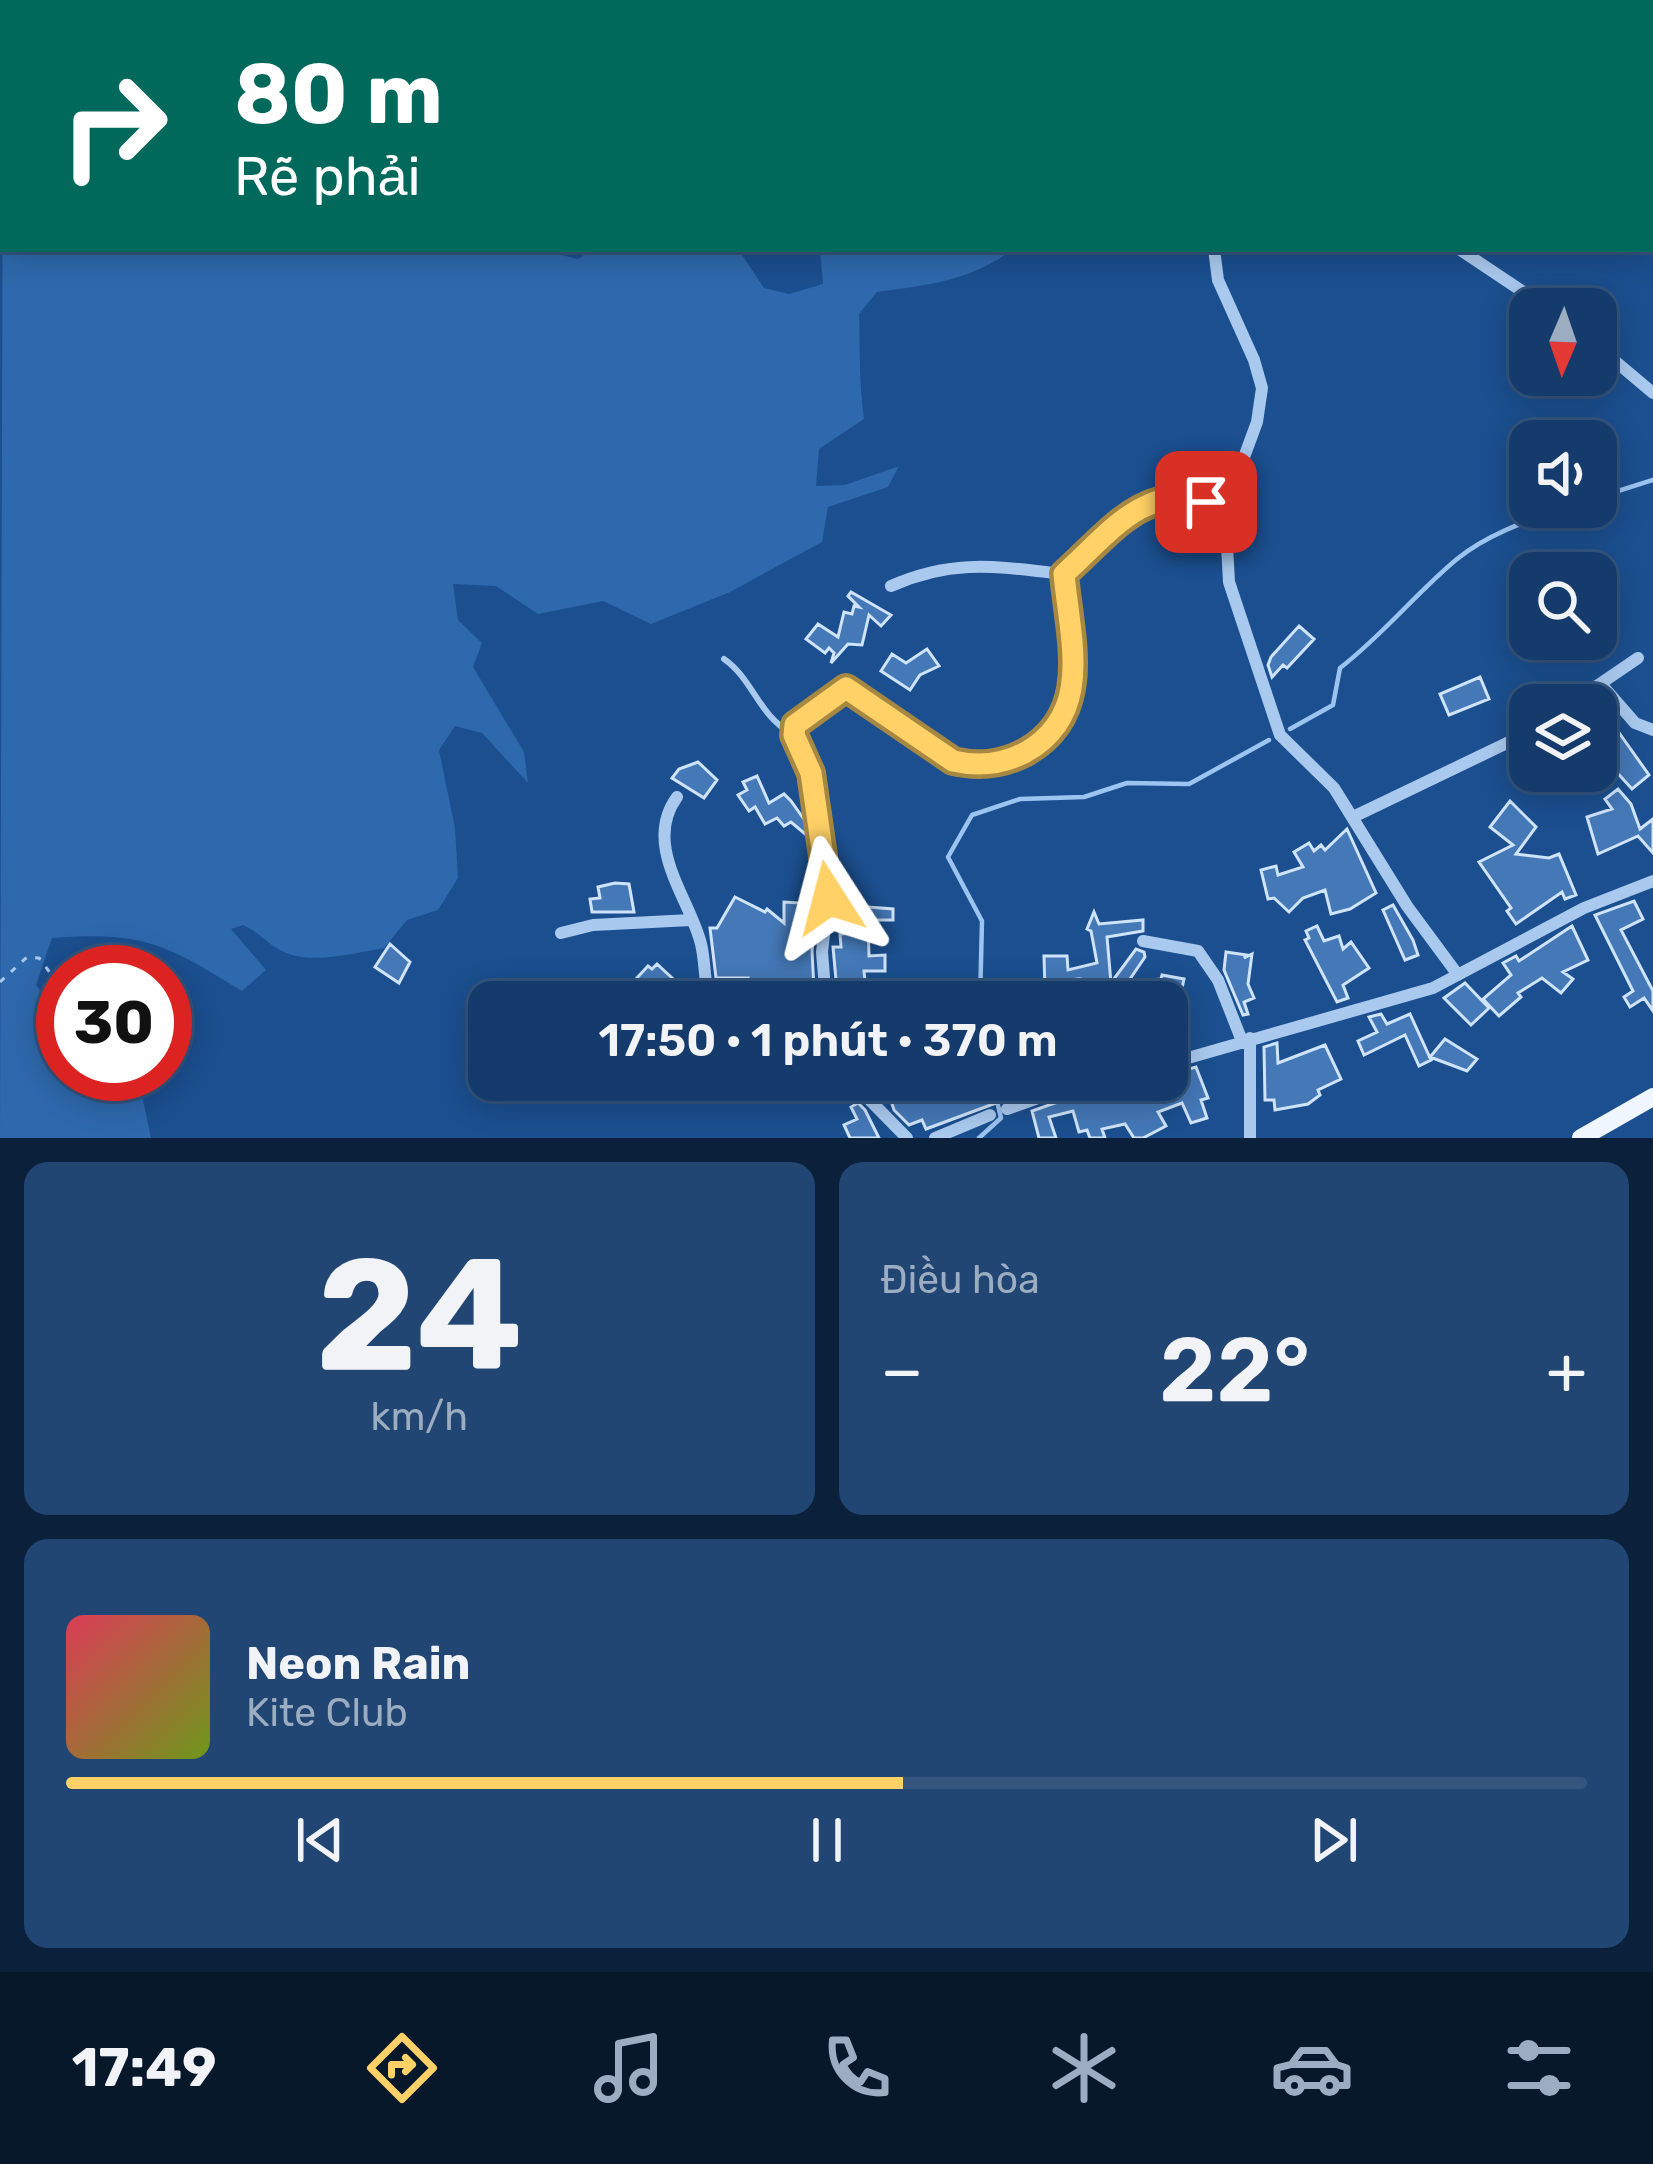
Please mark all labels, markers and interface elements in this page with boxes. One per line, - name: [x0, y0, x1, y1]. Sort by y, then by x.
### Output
- text: 80 m: [234, 44, 443, 144]
- icon: right: [36, 48, 192, 204]
- text: Rẽ phải: [234, 145, 421, 209]
- north arrow: [1509, 288, 1617, 396]
- map controls: [1509, 288, 1617, 792]
- button: sound: [1509, 420, 1617, 528]
- pin: [1155, 451, 1257, 553]
- icon: arrive: [1173, 469, 1239, 535]
- button: search: [1509, 552, 1617, 660]
- button: layers: [1509, 684, 1617, 792]
- position arrow: [766, 835, 892, 961]
- speed limit sign: 30: [36, 945, 192, 1101]
- text: 17:50 · 1 phút · 370 m: [598, 1014, 1058, 1067]
- text: 24: [316, 1223, 523, 1408]
- text: Điều hòa: [881, 1257, 1040, 1303]
- text: 22°: [1159, 1317, 1310, 1424]
- text: −: [881, 1331, 923, 1410]
- text: +: [1546, 1331, 1587, 1410]
- text: km/h: [371, 1394, 468, 1440]
- text: Neon Rain: [246, 1637, 471, 1690]
- text: Kite Club: [246, 1690, 408, 1736]
- icon: previous: [287, 1807, 353, 1873]
- icon: pause: [794, 1807, 860, 1873]
- icon: next: [1301, 1807, 1367, 1873]
- icon: directions: [360, 2026, 444, 2110]
- icon: music: [587, 2026, 671, 2110]
- icon: phone: [815, 2026, 899, 2110]
- icon: climate: [1042, 2026, 1126, 2110]
- icon: car: [1270, 2026, 1354, 2110]
- icon: filters: [1497, 2026, 1581, 2110]
- text: 17:49: [72, 2036, 217, 2100]

